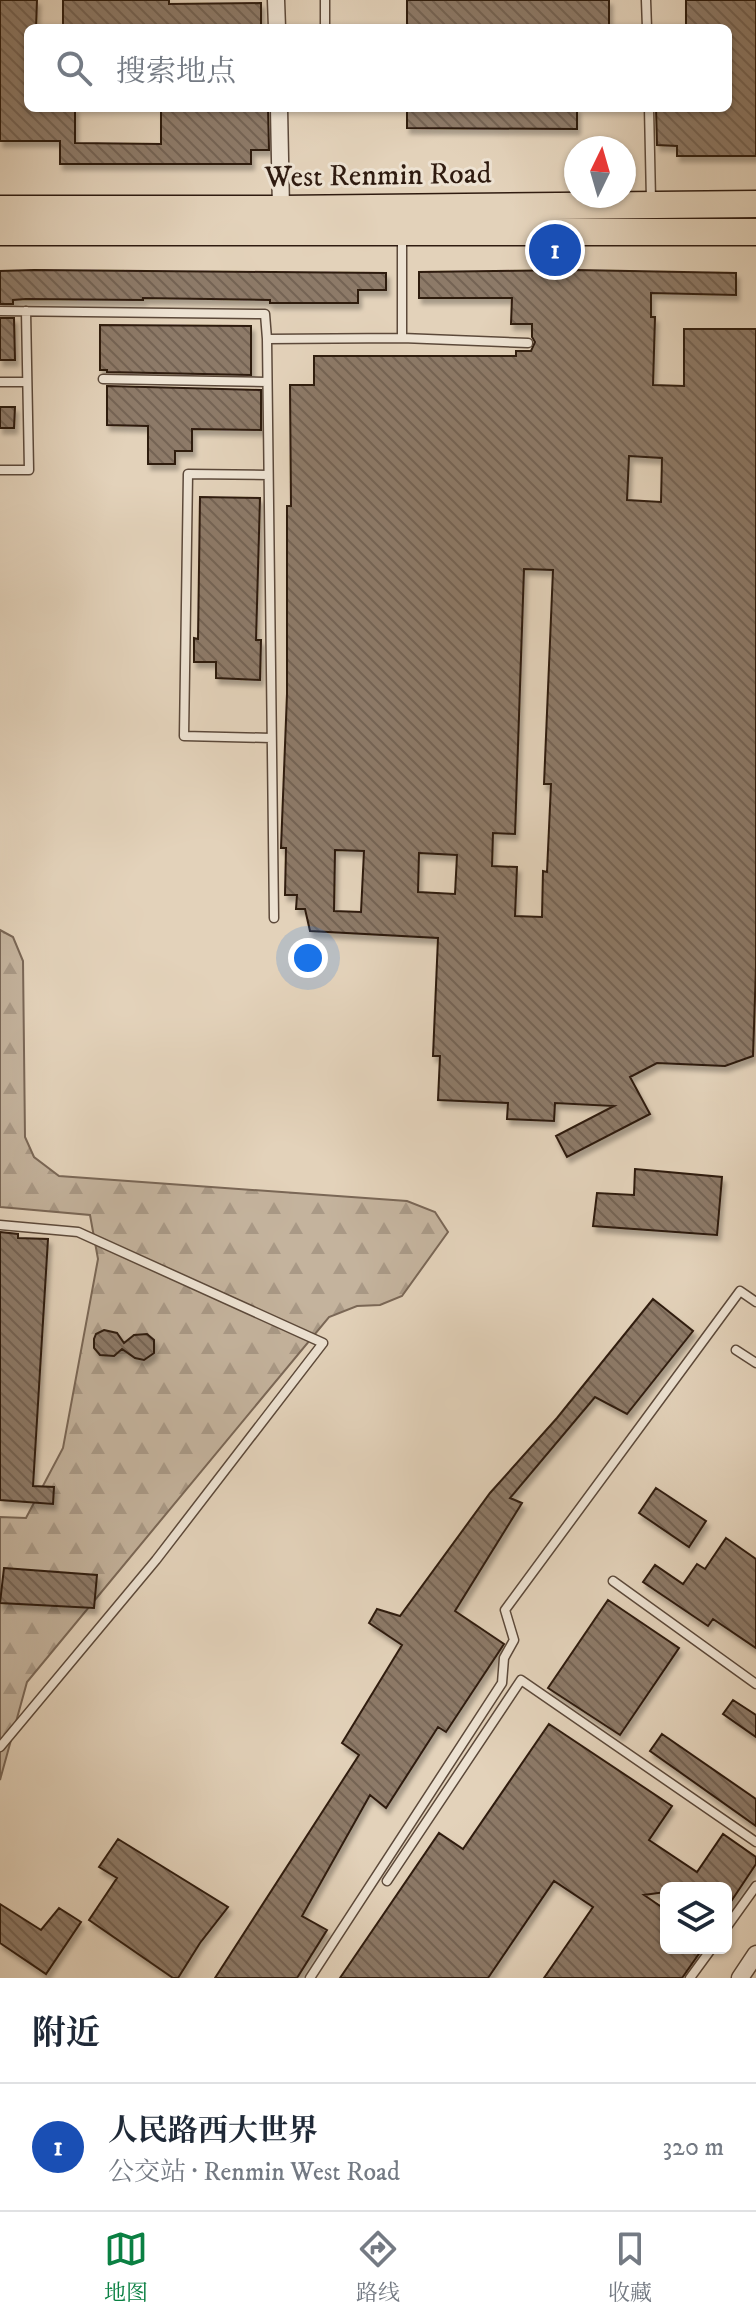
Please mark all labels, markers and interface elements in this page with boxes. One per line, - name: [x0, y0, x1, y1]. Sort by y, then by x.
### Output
- search box: [24, 24, 732, 112]
- icon: search: [52, 46, 96, 90]
- text: 搜索地点: [116, 54, 236, 91]
- north arrow: [564, 136, 636, 208]
- street label: West Renmin Road: [263, 156, 492, 196]
- pin: 1: [529, 220, 581, 280]
- your location: [288, 938, 328, 978]
- map controls: [660, 1882, 732, 1954]
- button: layers: [660, 1882, 732, 1954]
- text: 附近: [32, 2013, 100, 2055]
- text: 人民路西大世界: [108, 2113, 318, 2150]
- text: 1: [53, 2131, 63, 2164]
- text: 320 m: [662, 2131, 724, 2164]
- text: 公交站 · Renmin West Road: [108, 2156, 400, 2189]
- tab: 地图: [104, 2227, 148, 2307]
- tab: 路线: [356, 2227, 400, 2307]
- tab: 收藏: [608, 2227, 652, 2307]

